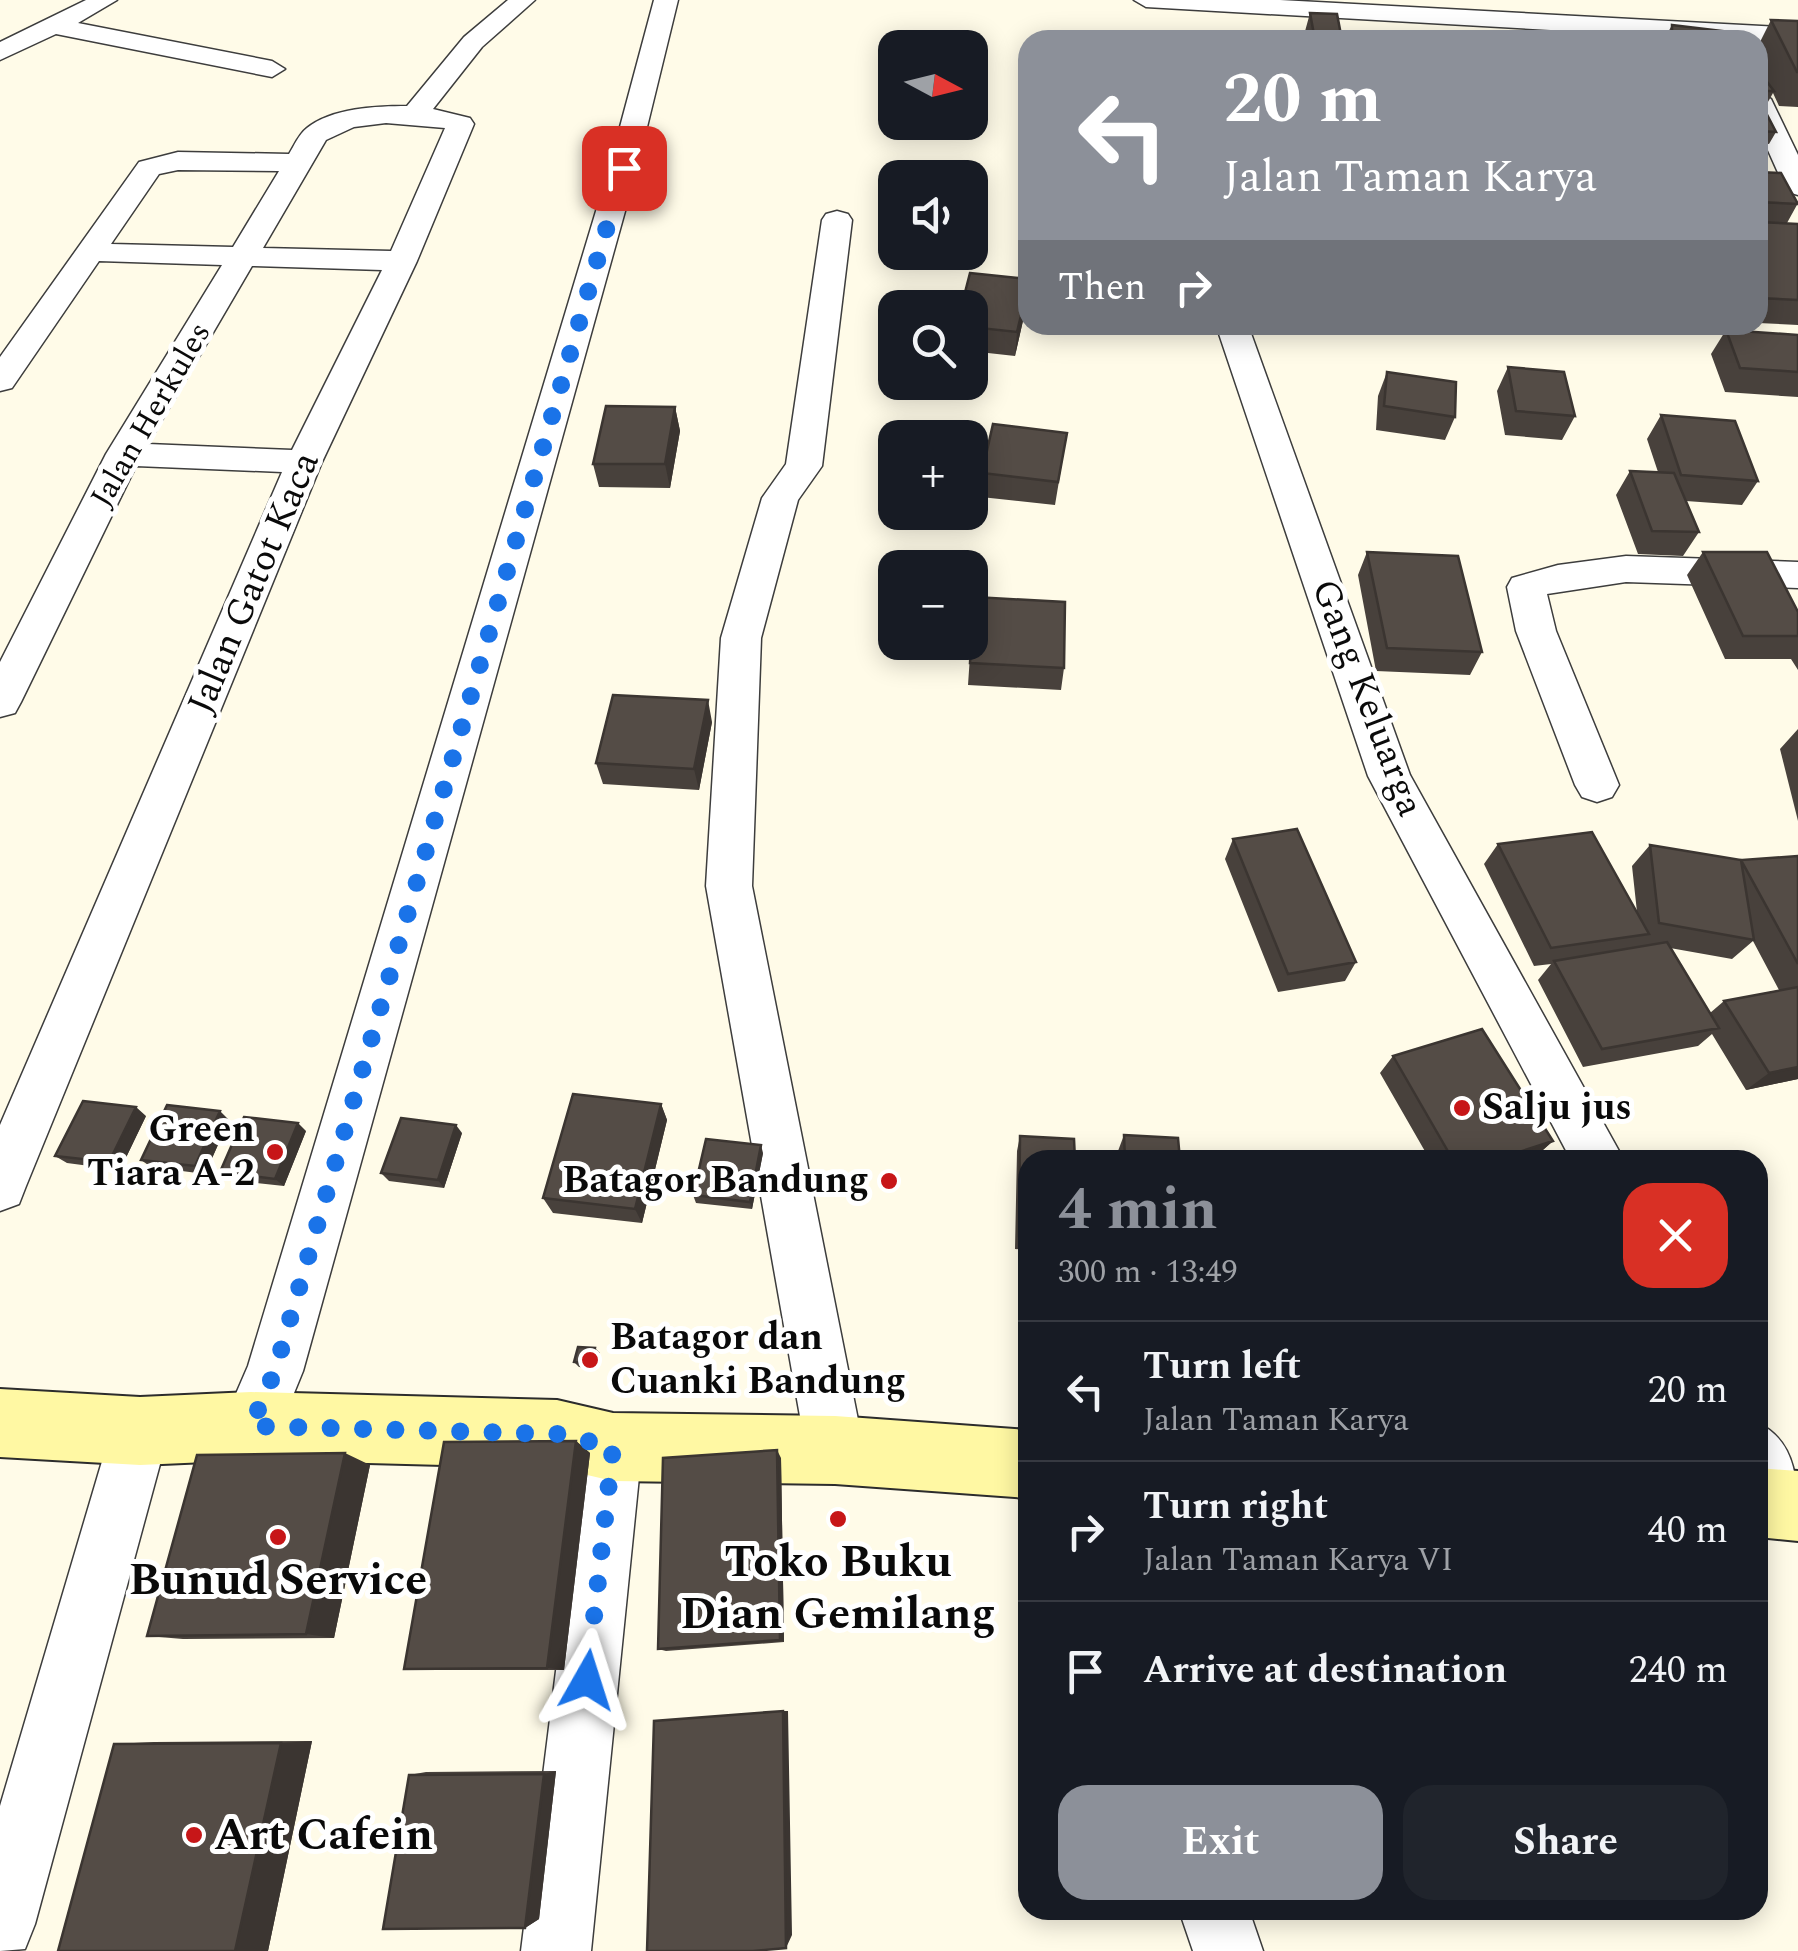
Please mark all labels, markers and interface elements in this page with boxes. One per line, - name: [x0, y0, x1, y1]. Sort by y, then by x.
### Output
- north arrow: [878, 30, 988, 140]
- map controls: [878, 30, 988, 660]
- text: 20 m: [1223, 47, 1382, 153]
- icon: left: [1058, 70, 1188, 200]
- pin: [582, 126, 667, 211]
- icon: arrive: [597, 141, 652, 196]
- text: Jalan Taman Karya: [1223, 143, 1597, 212]
- button: sound: [878, 160, 988, 270]
- text: Then: [1058, 259, 1146, 317]
- icon: right: [1166, 260, 1221, 315]
- button: search: [878, 290, 988, 400]
- street label: Jalan Herkules: [78, 313, 224, 517]
- button: +: [878, 420, 988, 530]
- street label: Jalan Gatot Kaca: [173, 442, 336, 723]
- button: −: [878, 550, 988, 660]
- street label: Gang Keluarga: [1295, 571, 1439, 825]
- place label: Salju jus: [1482, 1079, 1632, 1137]
- marker: Salju jus: [1451, 1097, 1473, 1119]
- place label: Green Tiara A-2: [87, 1101, 255, 1203]
- marker: Green Tiara A-2: [264, 1141, 286, 1163]
- place label: Batagor Bandung: [562, 1152, 869, 1210]
- text: 4 min: [1058, 1164, 1218, 1256]
- marker: Batagor Bandung: [878, 1170, 900, 1192]
- button: close: [1623, 1183, 1728, 1288]
- text: 300 m · 13:49: [1058, 1248, 1238, 1297]
- place label: Batagor dan Cuanki Bandung: [610, 1309, 906, 1411]
- text: Turn left: [1143, 1338, 1301, 1396]
- marker: Batagor dan Cuanki Bandung: [579, 1349, 601, 1371]
- text: 20 m: [1648, 1362, 1728, 1420]
- icon: left: [1058, 1364, 1113, 1419]
- text: Jalan Taman Karya: [1143, 1396, 1409, 1445]
- text: Turn right: [1143, 1478, 1328, 1536]
- text: 40 m: [1648, 1502, 1728, 1560]
- icon: right: [1058, 1504, 1113, 1559]
- marker: Toko Buku Dian Gemilang: [827, 1508, 849, 1530]
- marker: Bunud Service: [267, 1526, 289, 1548]
- place label: Toko Buku Dian Gemilang: [680, 1528, 996, 1649]
- text: Jalan Taman Karya VI: [1143, 1536, 1453, 1585]
- place label: Bunud Service: [129, 1546, 427, 1615]
- position arrow: [535, 1628, 639, 1732]
- text: Arrive at destination: [1143, 1642, 1507, 1700]
- text: 240 m: [1629, 1642, 1728, 1700]
- icon: arrive: [1058, 1644, 1113, 1699]
- button: Exit: [1058, 1785, 1383, 1900]
- button: Share: [1403, 1785, 1728, 1900]
- place label: Art Cafein: [214, 1801, 433, 1870]
- marker: Art Cafein: [183, 1824, 205, 1846]

